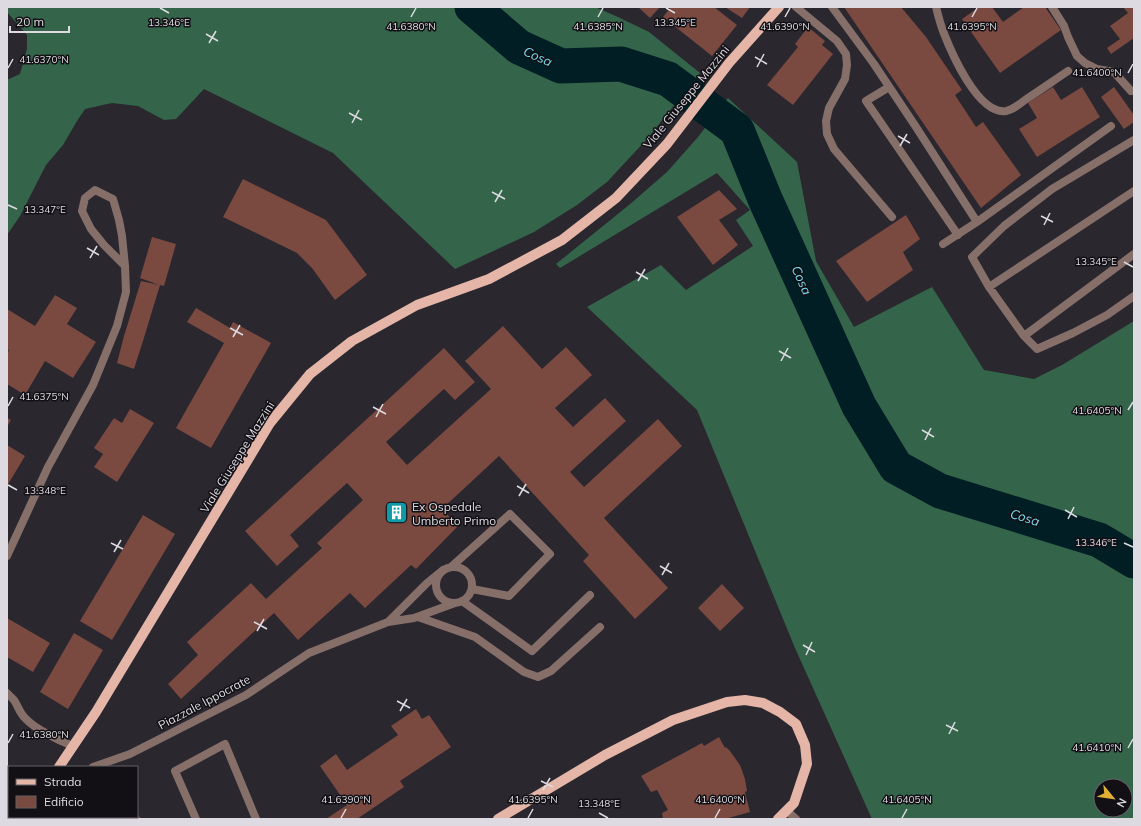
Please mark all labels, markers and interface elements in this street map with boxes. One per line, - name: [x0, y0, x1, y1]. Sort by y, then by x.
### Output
- scale bar: [10, 8, 69, 34]
- text: 20 m: [16, 14, 44, 29]
- text: 13.346°E: [148, 16, 190, 29]
- text: 13.345°E: [654, 16, 696, 29]
- text: 41.6380°N: [386, 20, 436, 33]
- text: 41.6385°N: [573, 20, 623, 33]
- text: 41.6390°N: [760, 20, 810, 33]
- text: 41.6395°N: [947, 20, 997, 33]
- street label: Viale Giuseppe Mazzini: [640, 42, 732, 152]
- water label: Cosa: [521, 43, 555, 70]
- text: 41.6370°N: [19, 53, 69, 66]
- text: 41.6400°N: [1072, 66, 1122, 79]
- text: 13.347°E: [24, 203, 66, 216]
- text: 13.345°E: [1075, 255, 1117, 268]
- water label: Cosa: [789, 263, 816, 297]
- text: 41.6375°N: [19, 390, 69, 403]
- street label: Viale Giuseppe Mazzini: [197, 398, 278, 516]
- text: 41.6405°N: [1072, 404, 1122, 417]
- text: 13.348°E: [24, 484, 66, 497]
- place label: Ex Ospedale Umberto Primo: [412, 499, 496, 528]
- building icon: Ex Ospedale Umberto Primo: [384, 500, 410, 526]
- water label: Cosa: [1008, 505, 1042, 529]
- text: 13.346°E: [1075, 536, 1117, 549]
- street label: Piazzale Ippocrate: [155, 671, 253, 733]
- text: 41.6380°N: [19, 728, 69, 741]
- text: 41.6410°N: [1072, 741, 1122, 754]
- legend: [8, 766, 138, 818]
- text: Strada: [44, 774, 82, 789]
- north arrow: [1093, 778, 1133, 818]
- text: 41.6390°N: [321, 793, 371, 806]
- text: 41.6395°N: [508, 793, 558, 806]
- text: 41.6400°N: [695, 793, 745, 806]
- text: 41.6405°N: [882, 793, 932, 806]
- text: Edificio: [44, 794, 84, 809]
- text: N: [1114, 796, 1130, 810]
- text: 13.348°E: [578, 797, 620, 810]

